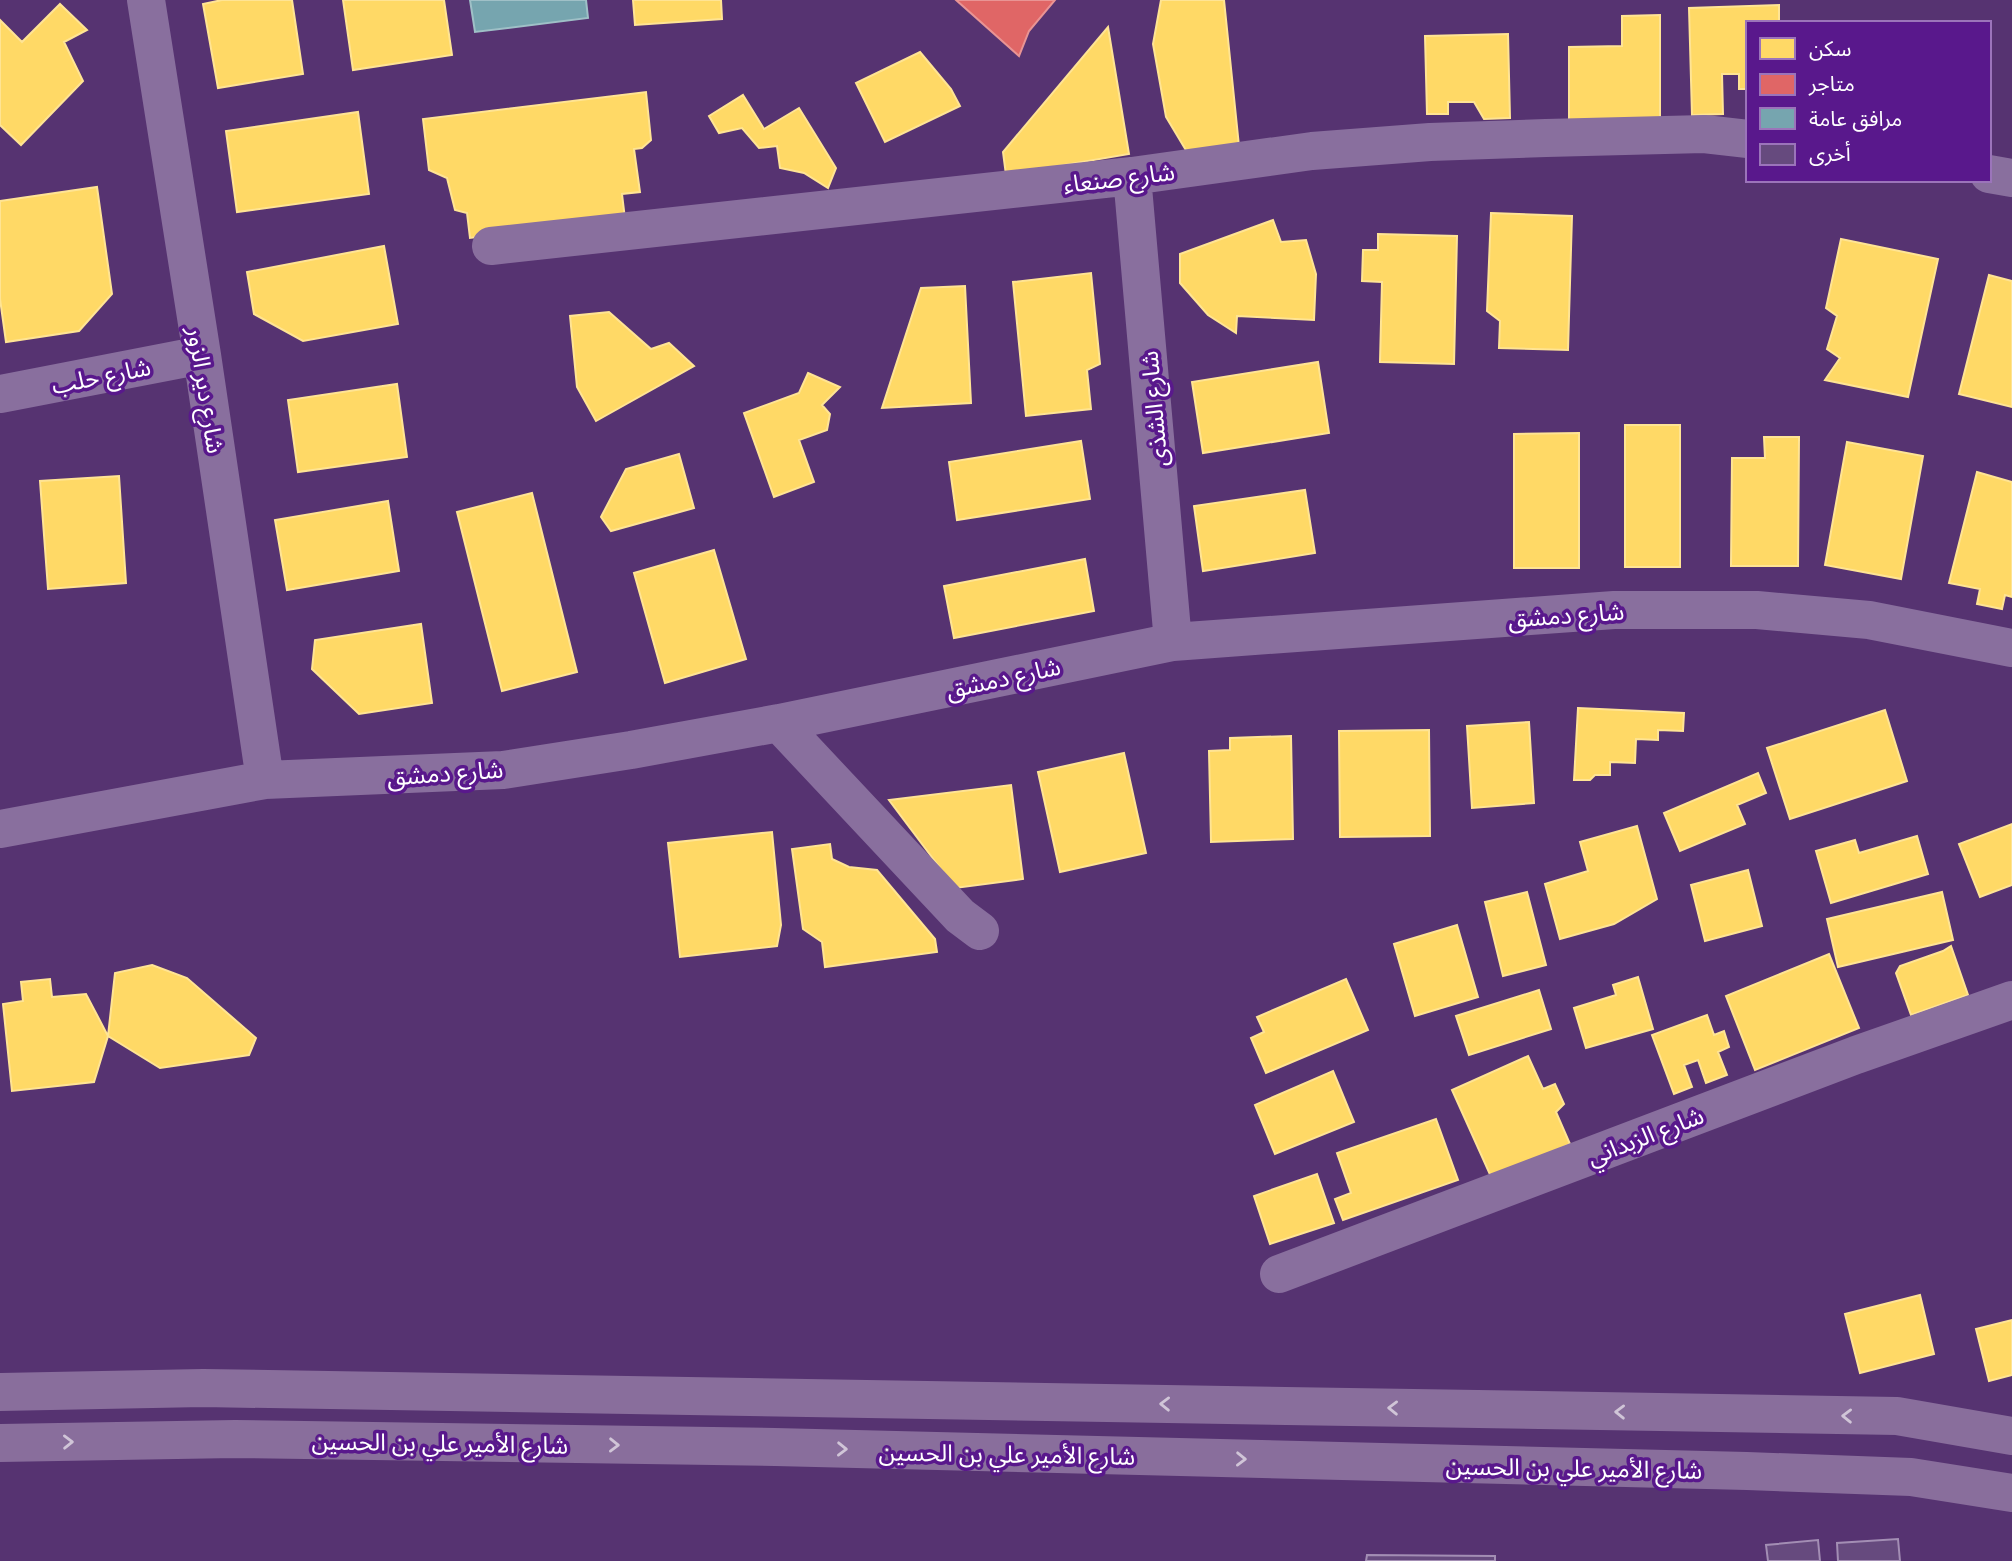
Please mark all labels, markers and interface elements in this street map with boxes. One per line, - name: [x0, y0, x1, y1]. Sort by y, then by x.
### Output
- legend: [1746, 21, 1991, 182]
- text: سكن: [1809, 35, 1851, 61]
- text: متاجر: [1808, 70, 1855, 96]
- text: مرافق عامة: [1809, 105, 1902, 132]
- text: أخرى: [1809, 140, 1851, 166]
- street label: شارع صنعاء: [1062, 156, 1177, 202]
- street label: شارع دير الزور: [179, 324, 231, 456]
- street label: شارع الشذى: [1133, 350, 1176, 468]
- street label: شارع حلب: [49, 351, 154, 403]
- street label: شارع دمشق: [1507, 595, 1625, 637]
- street label: شارع دمشق: [943, 651, 1064, 707]
- street label: شارع دمشق: [386, 753, 504, 795]
- street label: شارع الزبداني: [1583, 1099, 1709, 1176]
- one-way arrow: [1159, 1396, 1170, 1411]
- one-way arrow: [1387, 1400, 1398, 1415]
- one-way arrow: [1614, 1404, 1625, 1419]
- one-way arrow: [1842, 1408, 1853, 1423]
- street label: شارع الأمير علي بن الحسين: [311, 1425, 569, 1464]
- one-way arrow: [63, 1434, 74, 1449]
- street label: شارع الأمير علي بن الحسين: [878, 1436, 1136, 1475]
- one-way arrow: [609, 1437, 620, 1453]
- one-way arrow: [837, 1441, 847, 1457]
- street label: شارع الأمير علي بن الحسين: [1445, 1450, 1703, 1489]
- one-way arrow: [1236, 1451, 1246, 1467]

